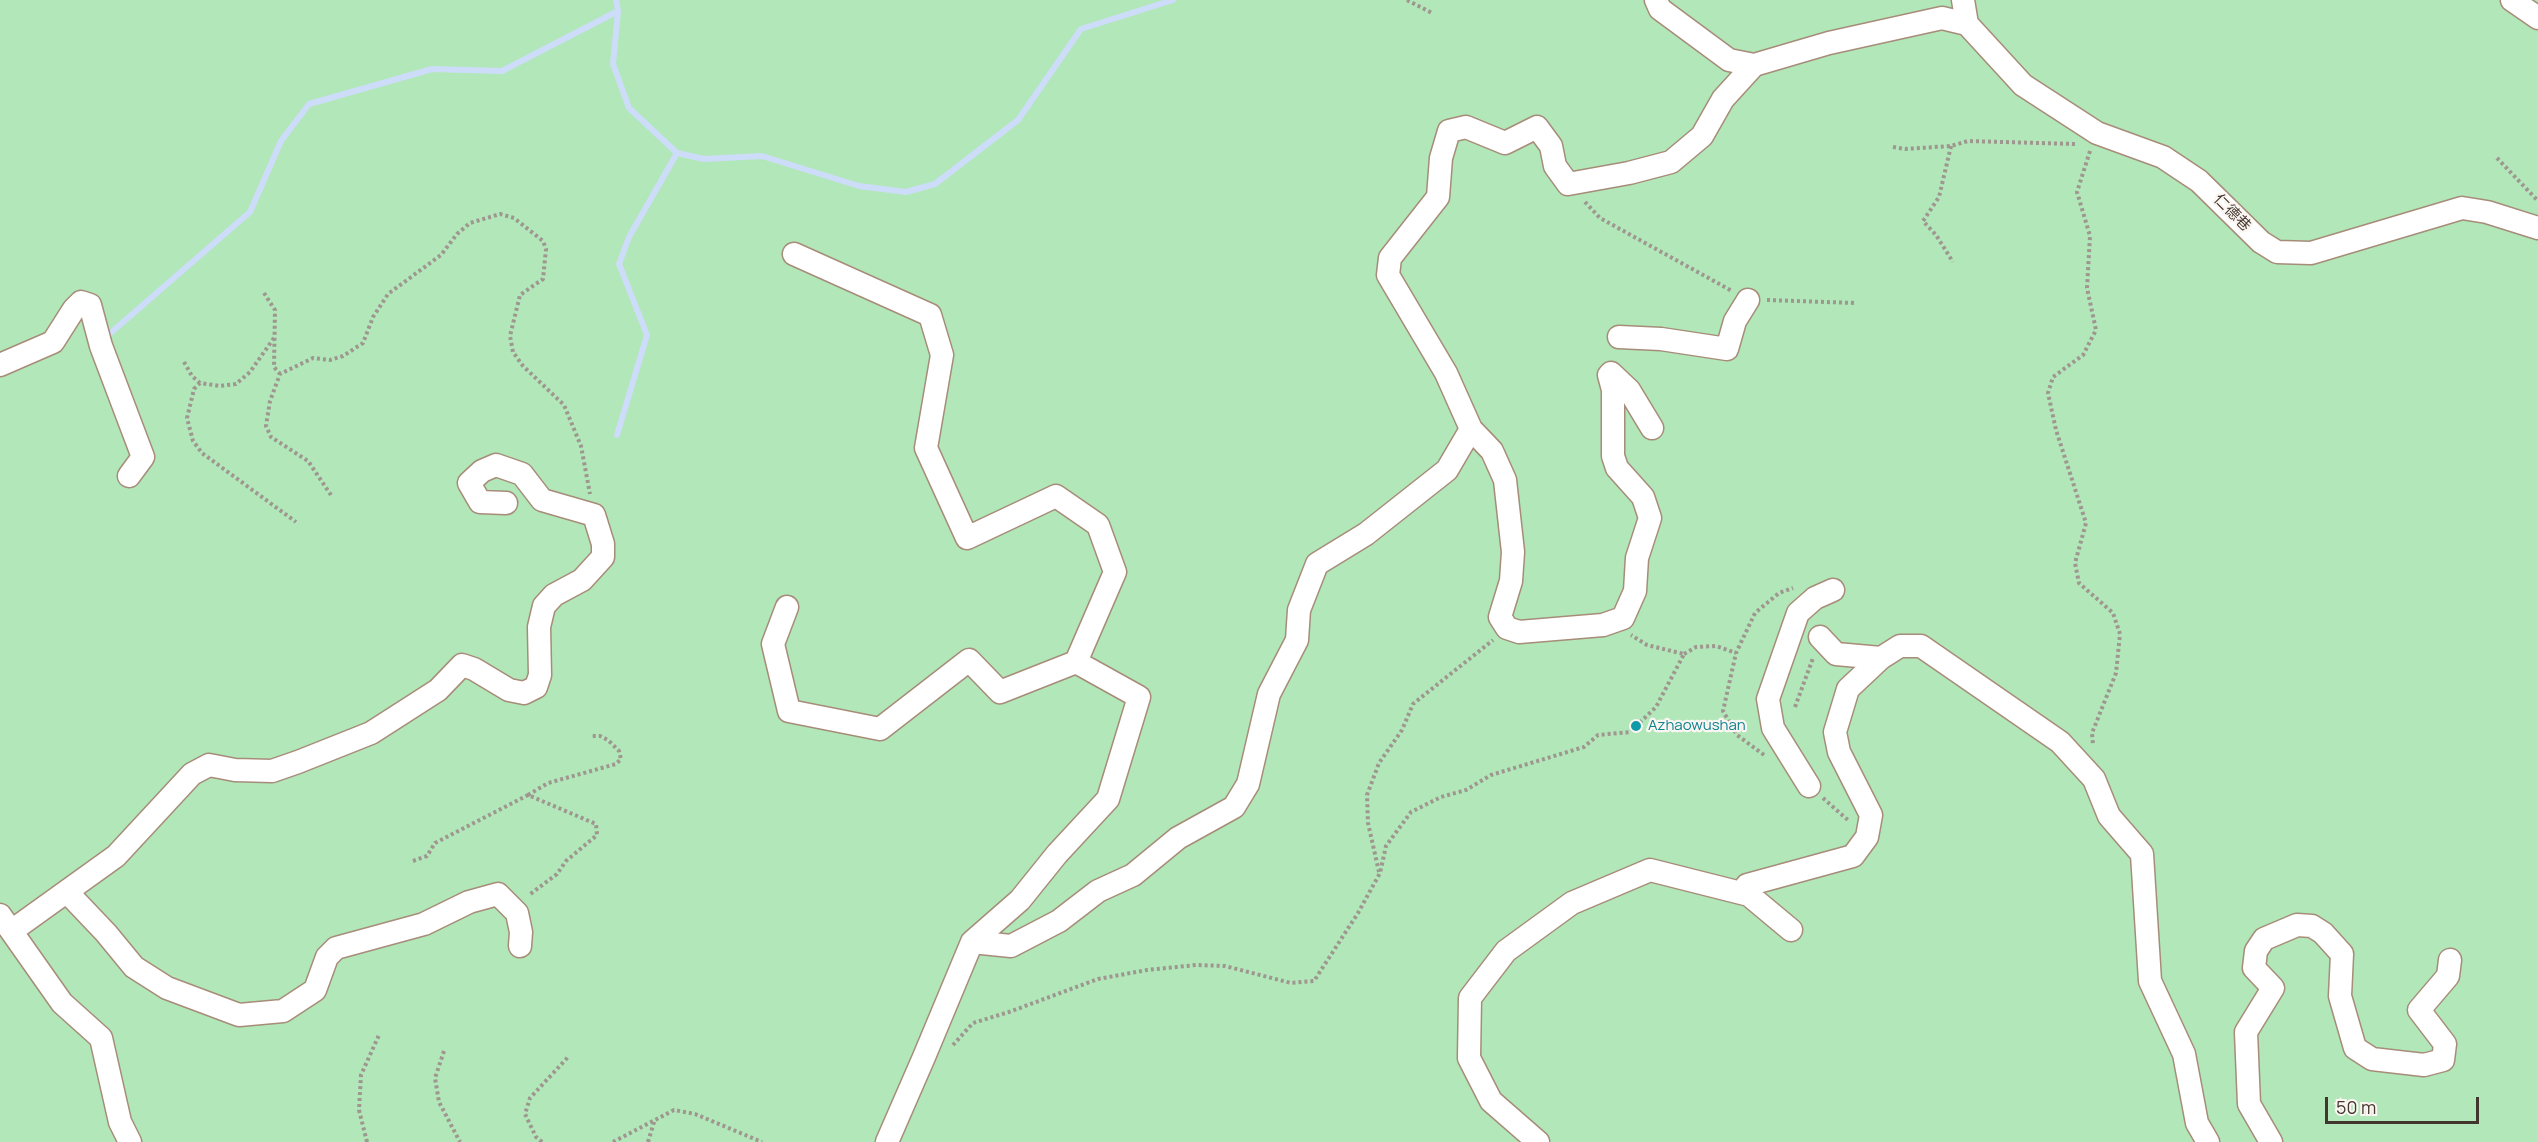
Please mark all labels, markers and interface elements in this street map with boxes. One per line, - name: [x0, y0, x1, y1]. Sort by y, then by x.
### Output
- street label: 仁德巷: [2210, 191, 2254, 235]
- place label: Azhaowushan: [1648, 717, 1746, 735]
- marker: Azhaowushan: [1629, 719, 1643, 733]
- scale bar: [2328, 1085, 2482, 1123]
- text: 50 m: [2336, 1095, 2376, 1119]

